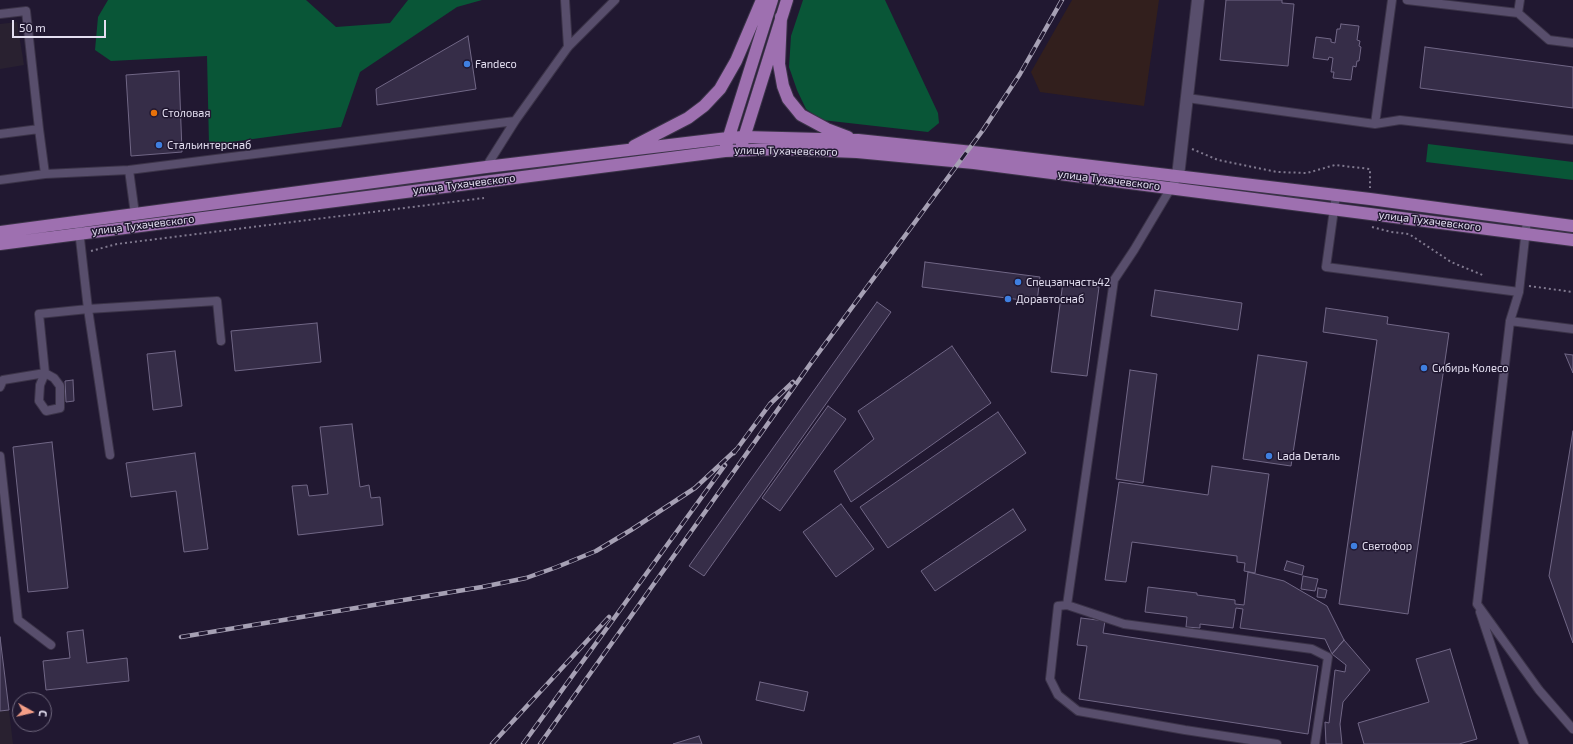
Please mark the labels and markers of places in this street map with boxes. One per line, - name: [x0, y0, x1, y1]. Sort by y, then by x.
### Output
- place label: Fandeco: [475, 57, 517, 71]
- marker: Fandeco: [462, 59, 472, 69]
- place label: Столовая: [162, 106, 210, 120]
- marker: Столовая: [149, 108, 159, 118]
- place label: Стальинтерснаб: [167, 138, 251, 152]
- marker: Стальинтерснаб: [154, 140, 164, 150]
- place label: Спецзапчасть42: [1026, 275, 1110, 289]
- marker: Спецзапчасть42: [1013, 277, 1023, 287]
- place label: Доравтоснаб: [1016, 292, 1084, 306]
- marker: Доравтоснаб: [1003, 294, 1013, 304]
- place label: Сибирь Колесо: [1432, 361, 1508, 375]
- marker: Сибирь Колесо: [1419, 363, 1429, 373]
- place label: Lada Dеталь: [1277, 449, 1340, 463]
- marker: Lada Dеталь: [1264, 451, 1274, 461]
- place label: Светофор: [1362, 539, 1412, 553]
- marker: Светофор: [1349, 541, 1359, 551]

